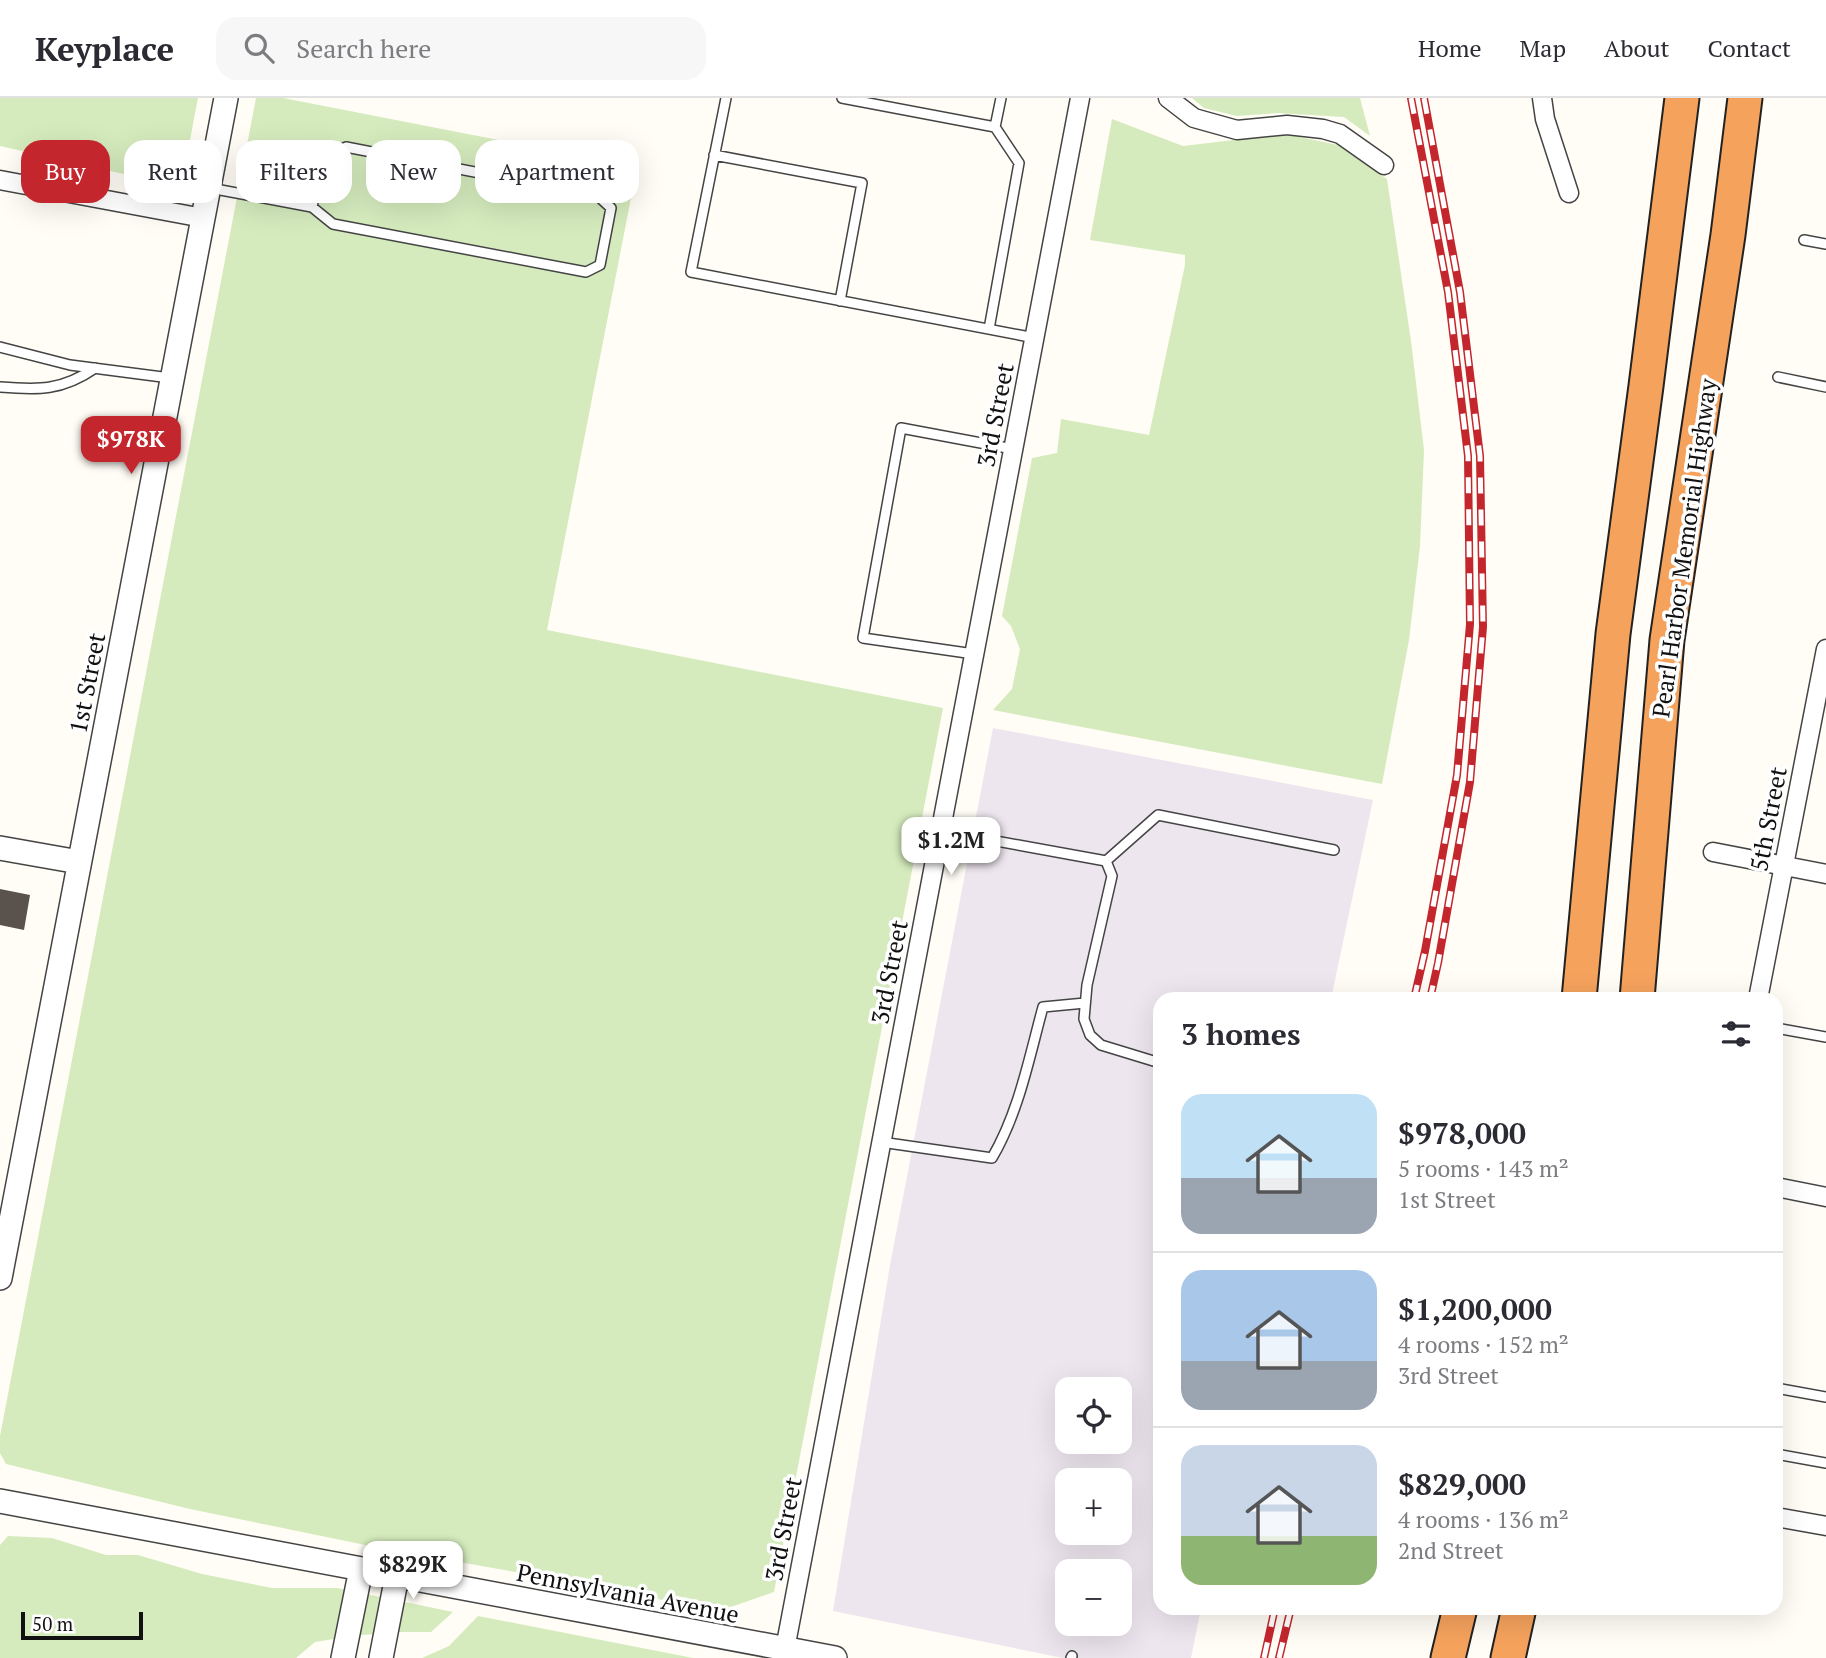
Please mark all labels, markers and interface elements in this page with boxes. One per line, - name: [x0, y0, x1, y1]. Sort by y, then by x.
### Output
- search box: [216, 17, 706, 80]
- text: Keyplace: [35, 27, 174, 70]
- icon: search: [240, 29, 278, 67]
- text: Search here: [296, 31, 431, 65]
- text: Home: [1418, 32, 1482, 64]
- text: Map: [1520, 32, 1566, 64]
- text: About: [1604, 32, 1670, 64]
- text: Contact: [1708, 32, 1791, 64]
- chip: Buy: [21, 140, 110, 203]
- chip: Rent: [124, 140, 222, 203]
- chip: Filters: [236, 140, 352, 203]
- chip: New: [366, 140, 461, 203]
- chip: Apartment: [475, 140, 639, 203]
- street label: 3rd Street: [969, 360, 1021, 470]
- street label: Pearl Harbor Memorial Highway: [1644, 376, 1724, 719]
- pin: $978K: [82, 416, 180, 476]
- text: $978K: [97, 423, 165, 454]
- street label: 1st Street: [62, 630, 112, 736]
- street label: 5th Street: [1742, 764, 1794, 874]
- pin: $1.2M: [902, 818, 1000, 877]
- text: $1.2M: [917, 824, 985, 855]
- street label: 3rd Street: [863, 917, 915, 1027]
- text: 3 homes: [1181, 1014, 1300, 1054]
- icon: filters: [1717, 1015, 1755, 1053]
- text: $978,000: [1398, 1113, 1526, 1153]
- icon: home: [1237, 1122, 1321, 1206]
- text: 5 rooms · 143 m²: [1398, 1153, 1569, 1184]
- text: 1st Street: [1398, 1184, 1496, 1215]
- text: $1,200,000: [1398, 1289, 1552, 1329]
- icon: home: [1237, 1298, 1321, 1382]
- text: 4 rooms · 152 m²: [1398, 1329, 1569, 1360]
- text: 3rd Street: [1398, 1360, 1499, 1391]
- map controls: [1055, 1377, 1132, 1636]
- button: locate: [1055, 1377, 1132, 1454]
- text: $829,000: [1398, 1464, 1526, 1504]
- button: +: [1055, 1468, 1132, 1545]
- icon: home: [1237, 1473, 1321, 1557]
- street label: 3rd Street: [757, 1474, 809, 1584]
- text: 4 rooms · 136 m²: [1398, 1504, 1569, 1535]
- text: 2nd Street: [1398, 1535, 1504, 1566]
- pin: $829K: [364, 1542, 462, 1601]
- text: $829K: [379, 1548, 447, 1579]
- street label: Pennsylvania Avenue: [514, 1556, 742, 1630]
- button: −: [1055, 1559, 1132, 1636]
- scale bar: [21, 1609, 144, 1641]
- text: 50 m: [32, 1611, 73, 1636]

